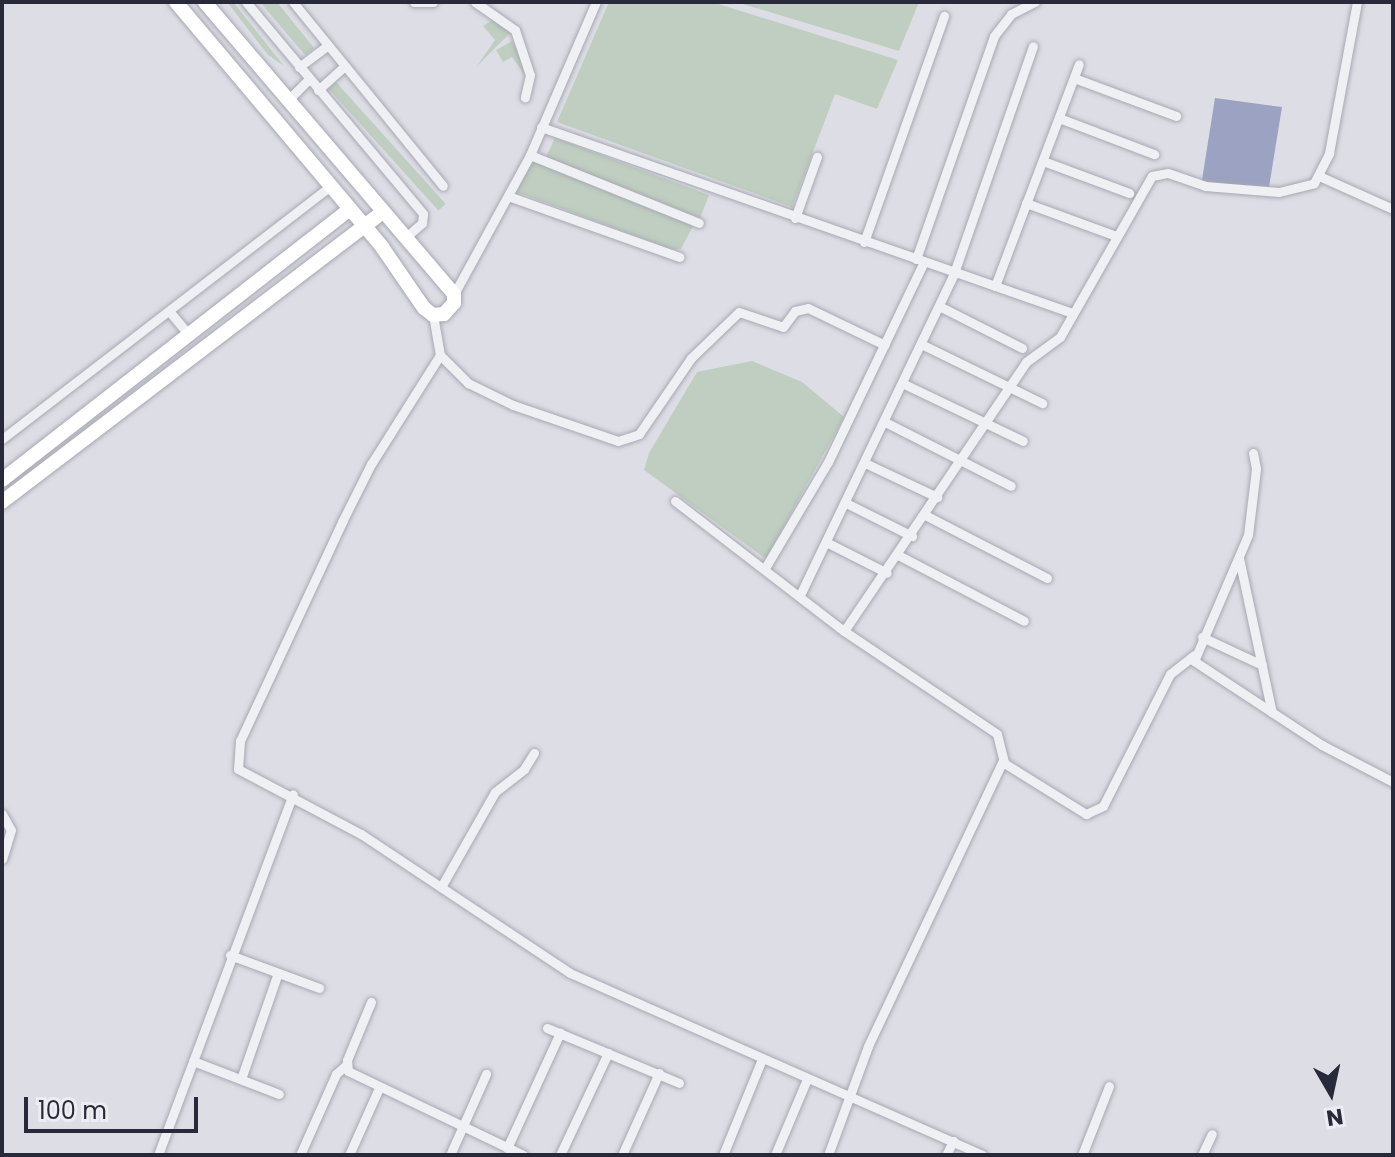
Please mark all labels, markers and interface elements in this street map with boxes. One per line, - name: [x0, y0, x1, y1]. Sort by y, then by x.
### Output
- north arrow: [1291, 1053, 1371, 1133]
- scale bar: [28, 1081, 202, 1131]
- text: 100 m: [38, 1094, 107, 1127]
- text: N: [1324, 1101, 1345, 1134]

